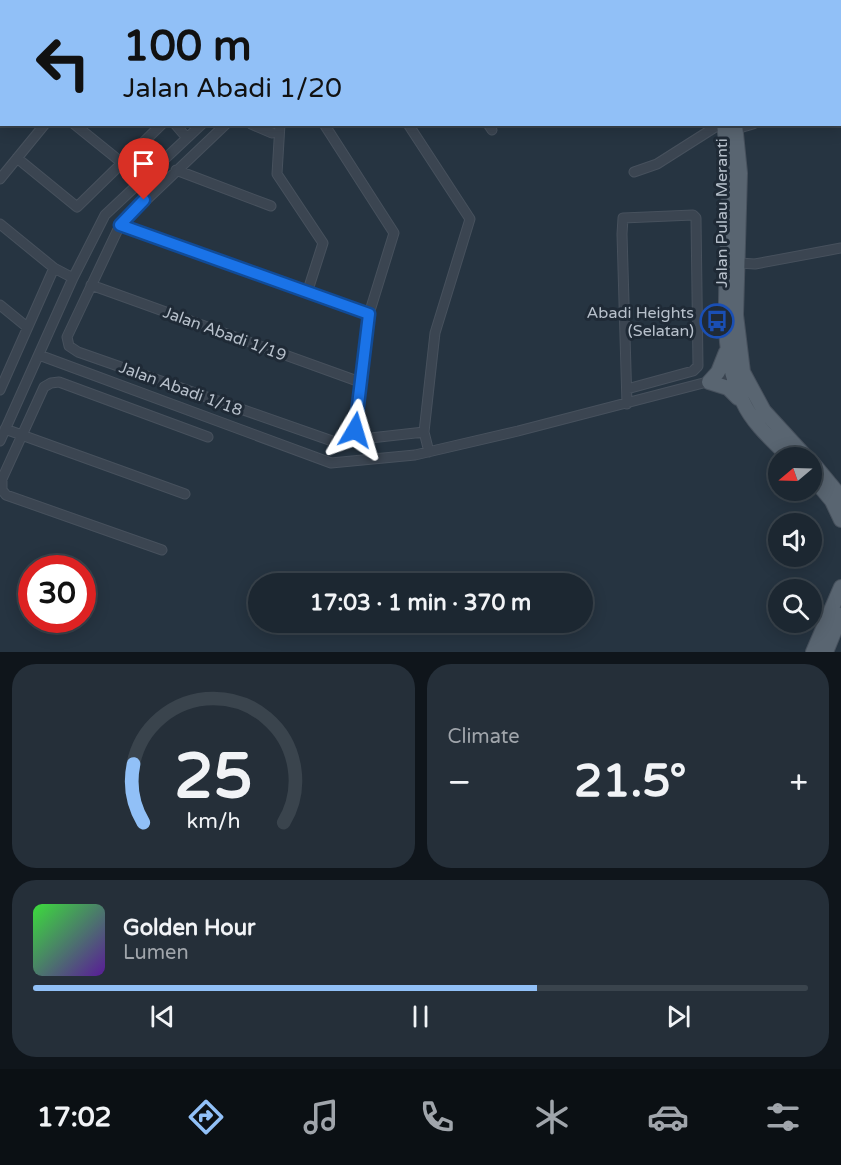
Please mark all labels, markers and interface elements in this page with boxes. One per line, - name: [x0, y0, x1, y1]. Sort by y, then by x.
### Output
- text: 100 m: [123, 21, 252, 72]
- icon: left: [24, 24, 102, 102]
- text: Jalan Abadi 1/20: [123, 72, 342, 105]
- pin: [118, 138, 169, 200]
- street label: Jalan Pulau Meranti: [712, 138, 732, 288]
- icon: arrive: [127, 147, 160, 180]
- street label: Jalan Abadi 1/19: [160, 302, 289, 366]
- place label: Abadi Heights (Selatan): [586, 303, 694, 341]
- bus stop icon: Abadi Heights (Selatan): [699, 303, 735, 339]
- street label: Jalan Abadi 1/18: [116, 357, 245, 421]
- position arrow: [323, 398, 387, 462]
- north arrow: [768, 447, 822, 501]
- map controls: [768, 447, 822, 633]
- button: sound: [768, 513, 822, 567]
- speed limit sign: 30: [18, 555, 96, 633]
- button: search: [768, 579, 822, 633]
- text: 17:03 · 1 min · 370 m: [310, 590, 531, 616]
- text: Climate: [448, 725, 520, 749]
- text: 25: [174, 740, 252, 815]
- text: 21.5°: [574, 755, 687, 809]
- text: −: [448, 763, 471, 802]
- text: +: [789, 763, 808, 802]
- text: km/h: [186, 808, 240, 834]
- text: Golden Hour: [123, 915, 255, 941]
- text: Lumen: [123, 941, 189, 965]
- icon: previous: [146, 1000, 179, 1033]
- icon: pause: [404, 1000, 437, 1033]
- icon: next: [662, 1000, 695, 1033]
- icon: directions: [185, 1096, 227, 1138]
- icon: music: [300, 1096, 342, 1138]
- icon: phone: [416, 1096, 458, 1138]
- icon: climate: [531, 1096, 573, 1138]
- icon: car: [647, 1096, 689, 1138]
- icon: filters: [762, 1096, 804, 1138]
- text: 17:02: [37, 1101, 112, 1134]

